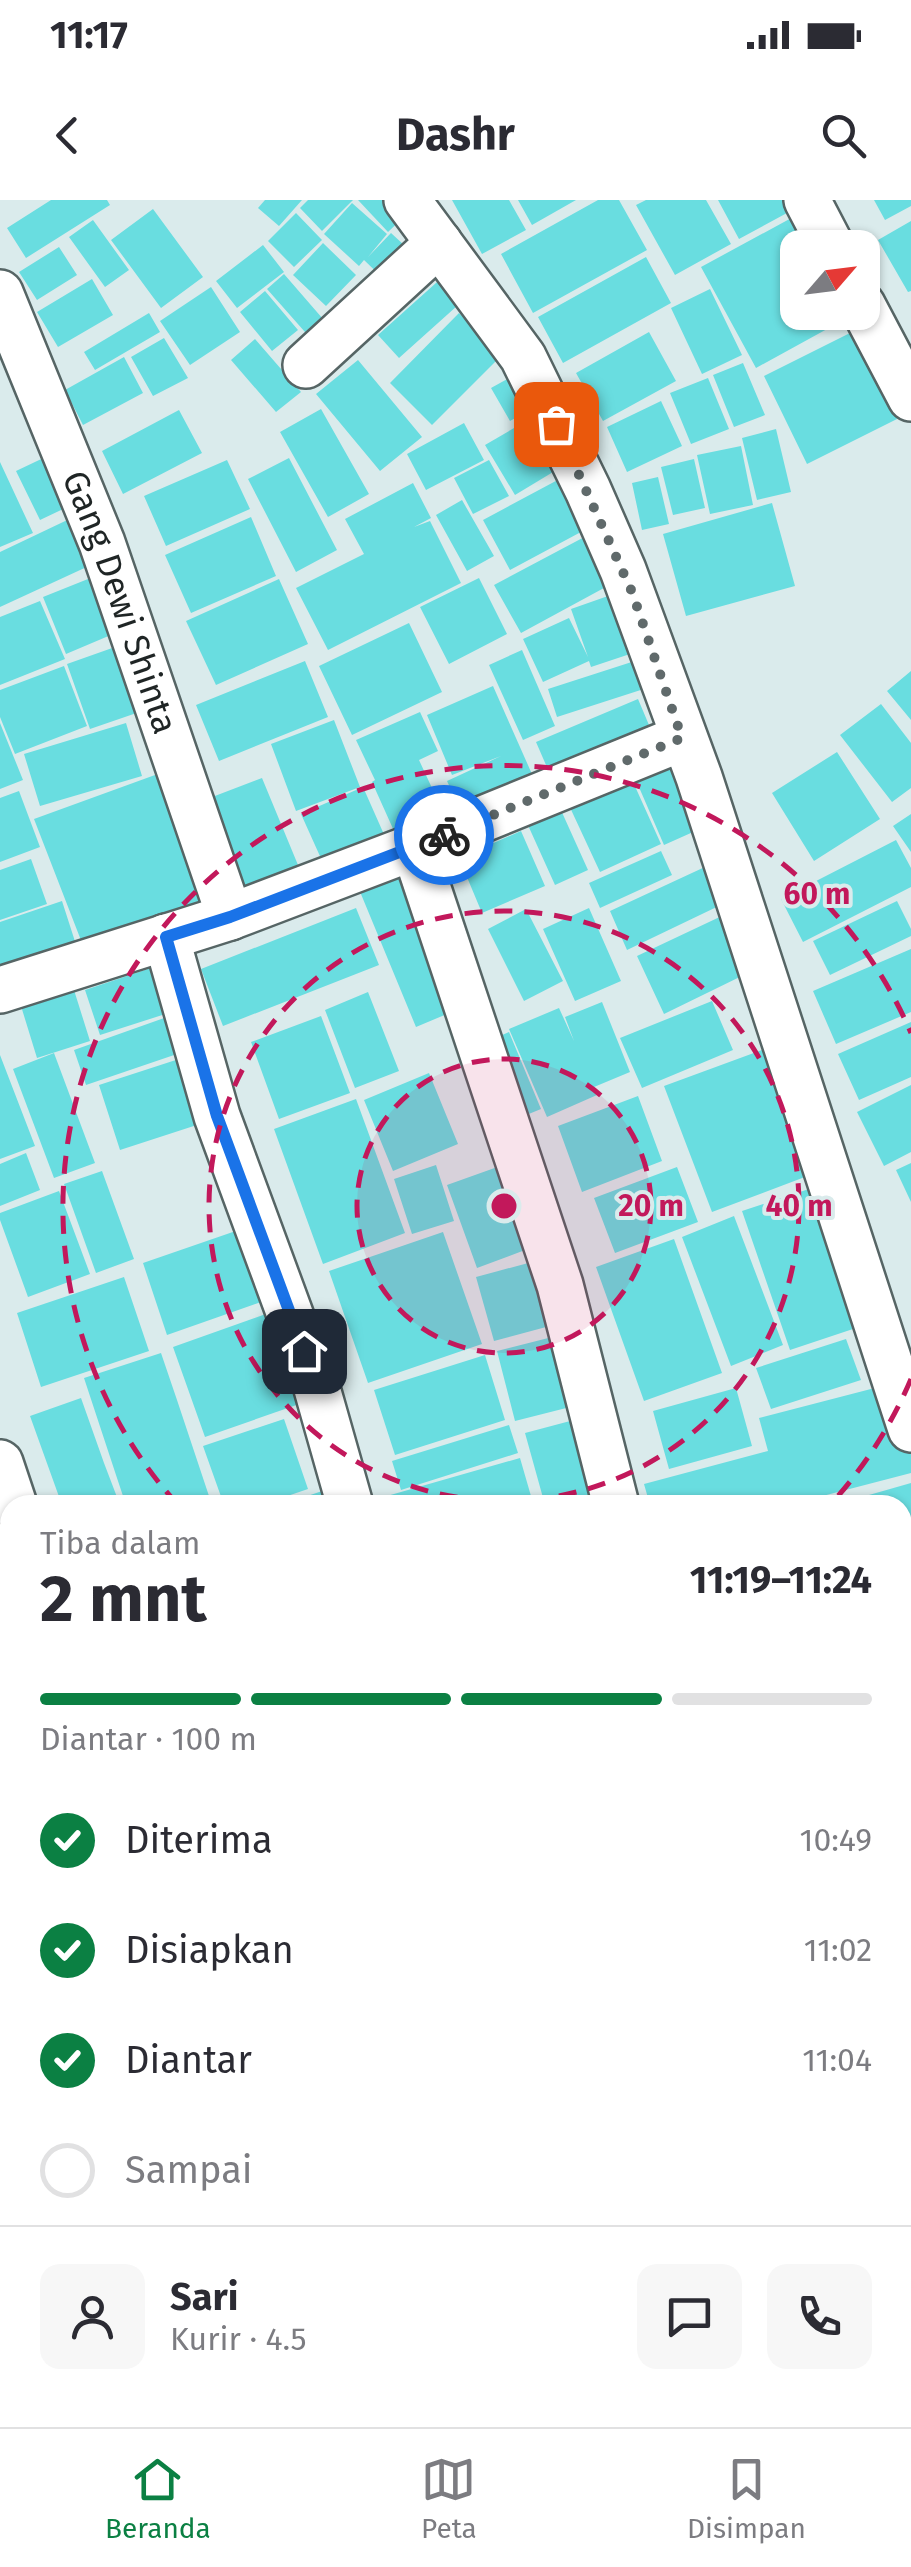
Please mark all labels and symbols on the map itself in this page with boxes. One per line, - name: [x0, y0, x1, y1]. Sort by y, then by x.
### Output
- north arrow: [780, 230, 880, 330]
- pin: [514, 382, 599, 467]
- street label: Gang Dewi Shinta: [54, 464, 187, 739]
- courier: [394, 785, 494, 885]
- text: 60 m: [784, 876, 850, 912]
- centre of rings: [486, 1188, 522, 1224]
- text: 20 m: [618, 1188, 684, 1224]
- text: 40 m: [766, 1188, 832, 1224]
- pin: [262, 1309, 347, 1394]

